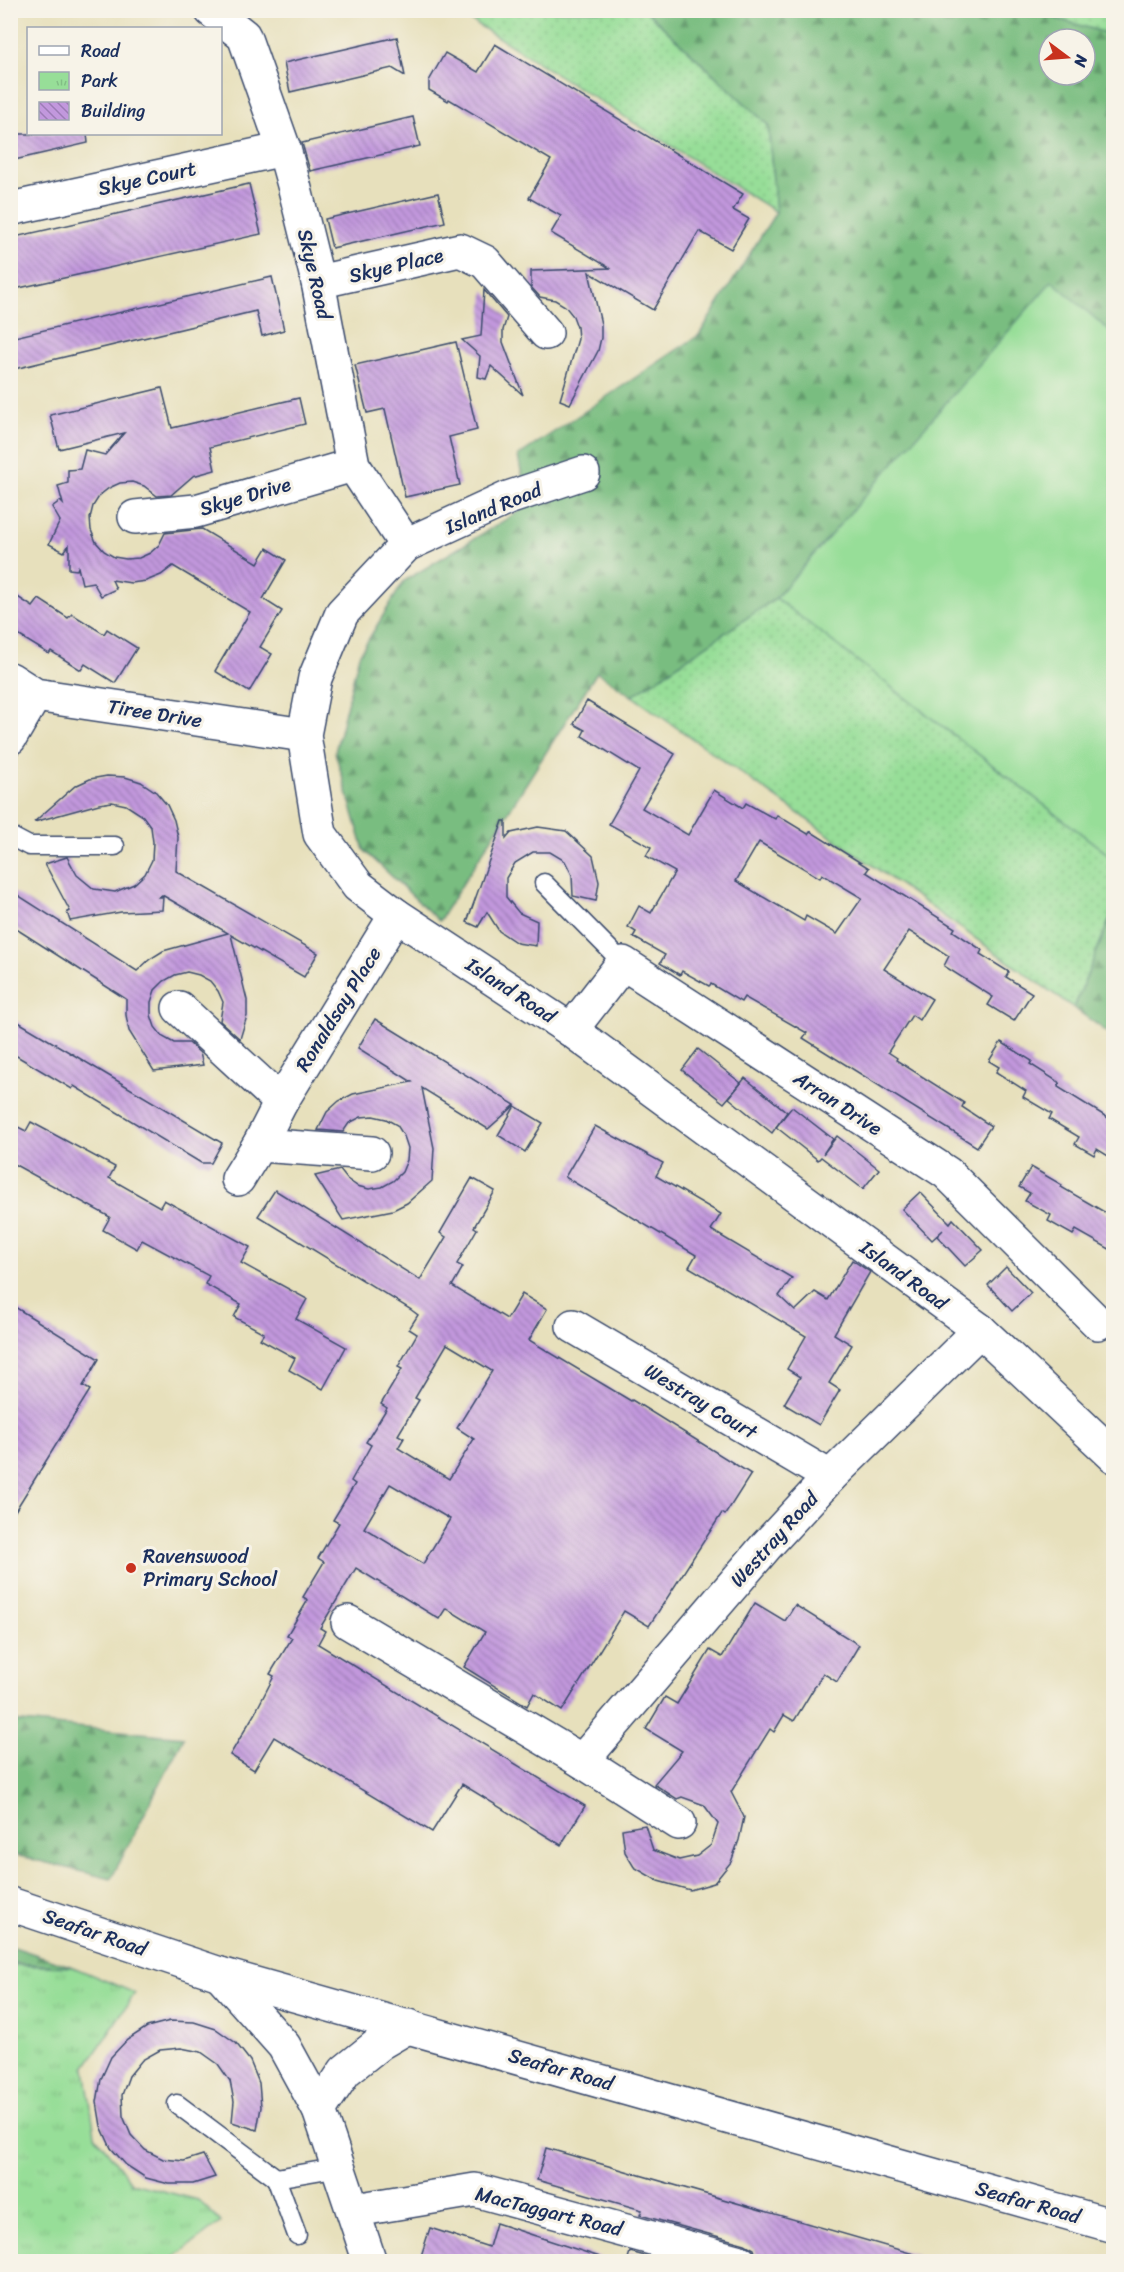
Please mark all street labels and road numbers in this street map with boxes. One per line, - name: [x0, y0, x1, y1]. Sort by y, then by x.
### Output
- street label: Skye Court: [95, 151, 200, 206]
- street label: Skye Road: [287, 225, 342, 324]
- street label: Skye Place: [345, 238, 447, 293]
- street label: Skye Drive: [195, 467, 295, 526]
- street label: Island Road: [438, 472, 548, 545]
- street label: Tiree Drive: [105, 689, 205, 738]
- street label: Ronaldsay Place: [286, 940, 391, 1079]
- street label: Island Road: [457, 947, 564, 1034]
- street label: Arran Drive: [785, 1061, 890, 1146]
- street label: Island Road: [851, 1231, 957, 1320]
- street label: Westray Court: [637, 1354, 765, 1450]
- street label: Westray Road: [721, 1482, 829, 1596]
- street label: Seafar Road: [38, 1898, 153, 1967]
- street label: Seafar Road: [504, 2038, 619, 2102]
- street label: Seafar Road: [971, 2171, 1086, 2235]
- street label: MacTaggart Road: [472, 2176, 628, 2247]

